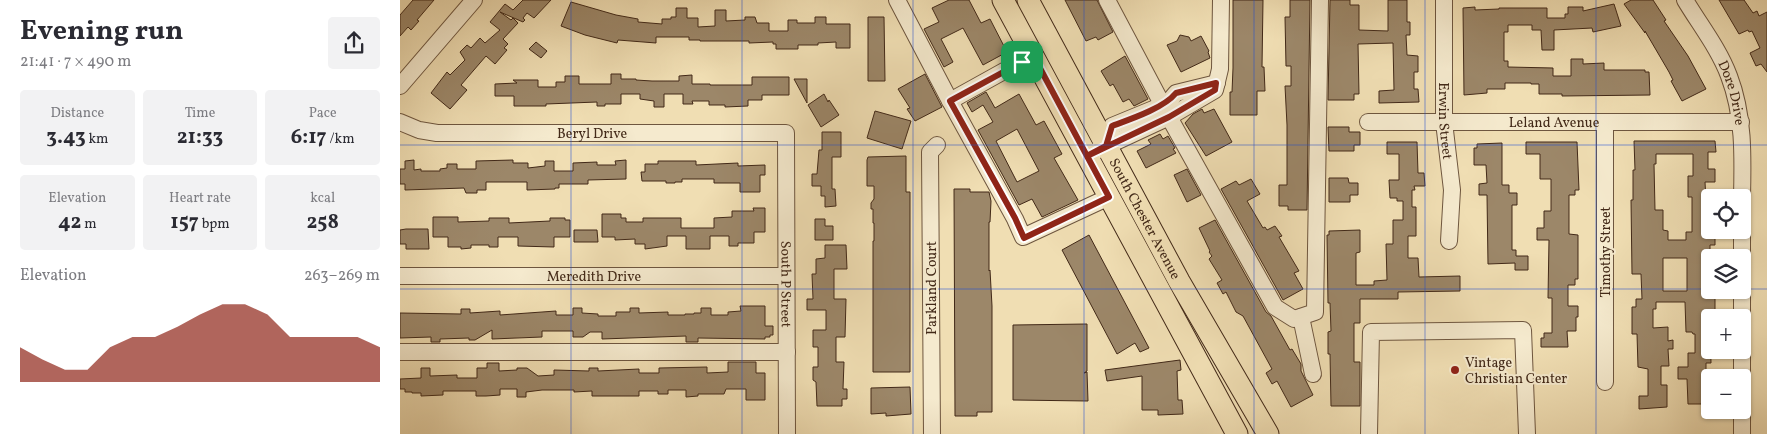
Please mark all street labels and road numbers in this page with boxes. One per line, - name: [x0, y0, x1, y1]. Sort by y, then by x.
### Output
- street label: Dore Drive: [1712, 57, 1749, 127]
- street label: Erwin Street: [1433, 82, 1456, 161]
- street label: Leland Avenue: [1509, 114, 1600, 133]
- street label: Beryl Drive: [557, 125, 628, 144]
- street label: South Chester Avenue: [1104, 155, 1185, 284]
- street label: Timothy Street: [1597, 206, 1616, 297]
- street label: South P Street: [775, 241, 795, 328]
- street label: Parkland Court: [923, 241, 942, 335]
- street label: Meredith Drive: [547, 268, 642, 287]

